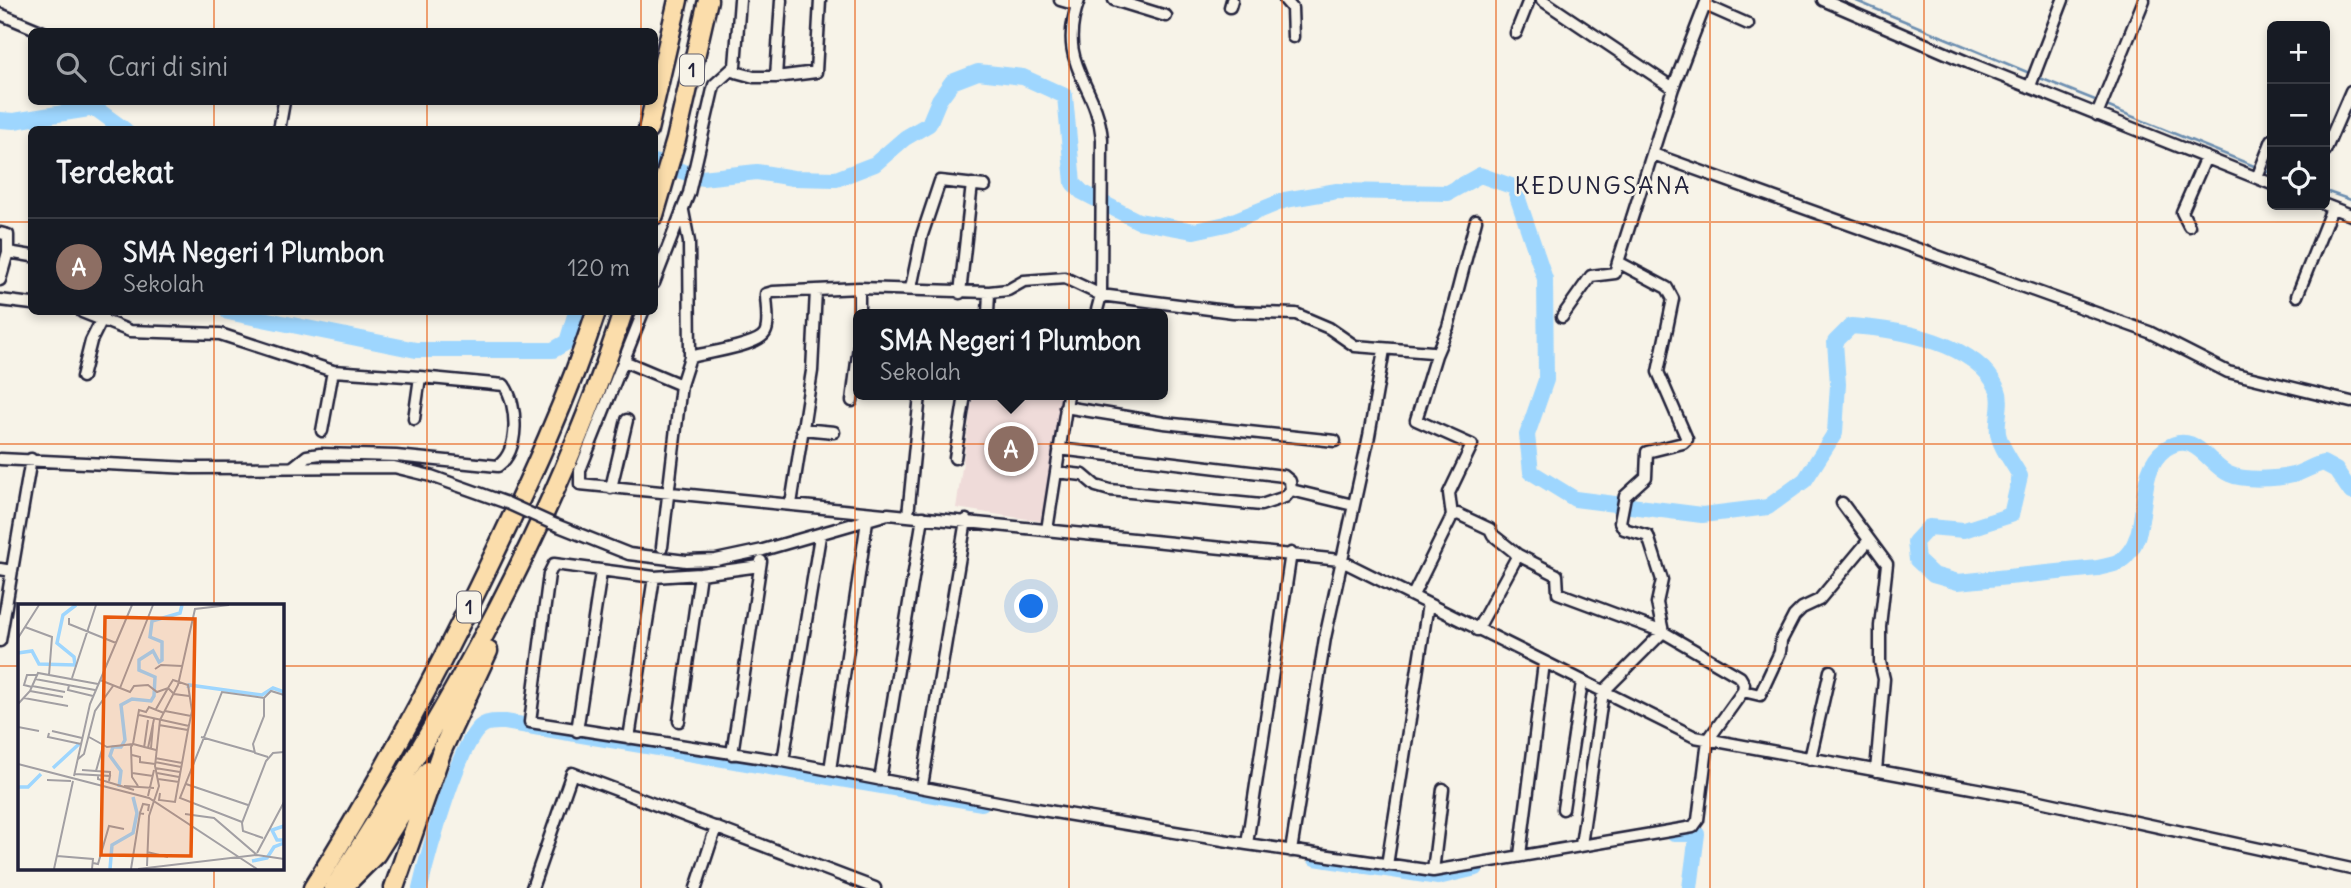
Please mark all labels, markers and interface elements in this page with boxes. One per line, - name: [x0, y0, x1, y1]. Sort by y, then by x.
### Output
- map controls: [2267, 21, 2330, 210]
- button: +: [2267, 21, 2330, 84]
- search box: [28, 28, 658, 105]
- icon: search: [52, 48, 90, 86]
- text: Cari di sini: [108, 50, 228, 83]
- road number: 1: [680, 54, 704, 86]
- button: −: [2267, 84, 2330, 147]
- button: locate: [2267, 147, 2330, 210]
- text: Terdekat: [56, 153, 174, 191]
- district label: KEDUNGSANA: [1515, 170, 1691, 200]
- text: SMA Negeri 1 Plumbon: [123, 236, 384, 269]
- text: A: [72, 253, 86, 282]
- text: 120 m: [567, 253, 630, 282]
- text: Sekolah: [123, 269, 204, 298]
- popup: [853, 309, 1168, 400]
- text: SMA Negeri 1 Plumbon: [880, 324, 1141, 357]
- text: Sekolah: [880, 357, 961, 386]
- pin: A: [988, 423, 1034, 475]
- your location: [1014, 589, 1048, 623]
- road number: 1: [457, 592, 481, 622]
- inset map: [18, 604, 284, 870]

